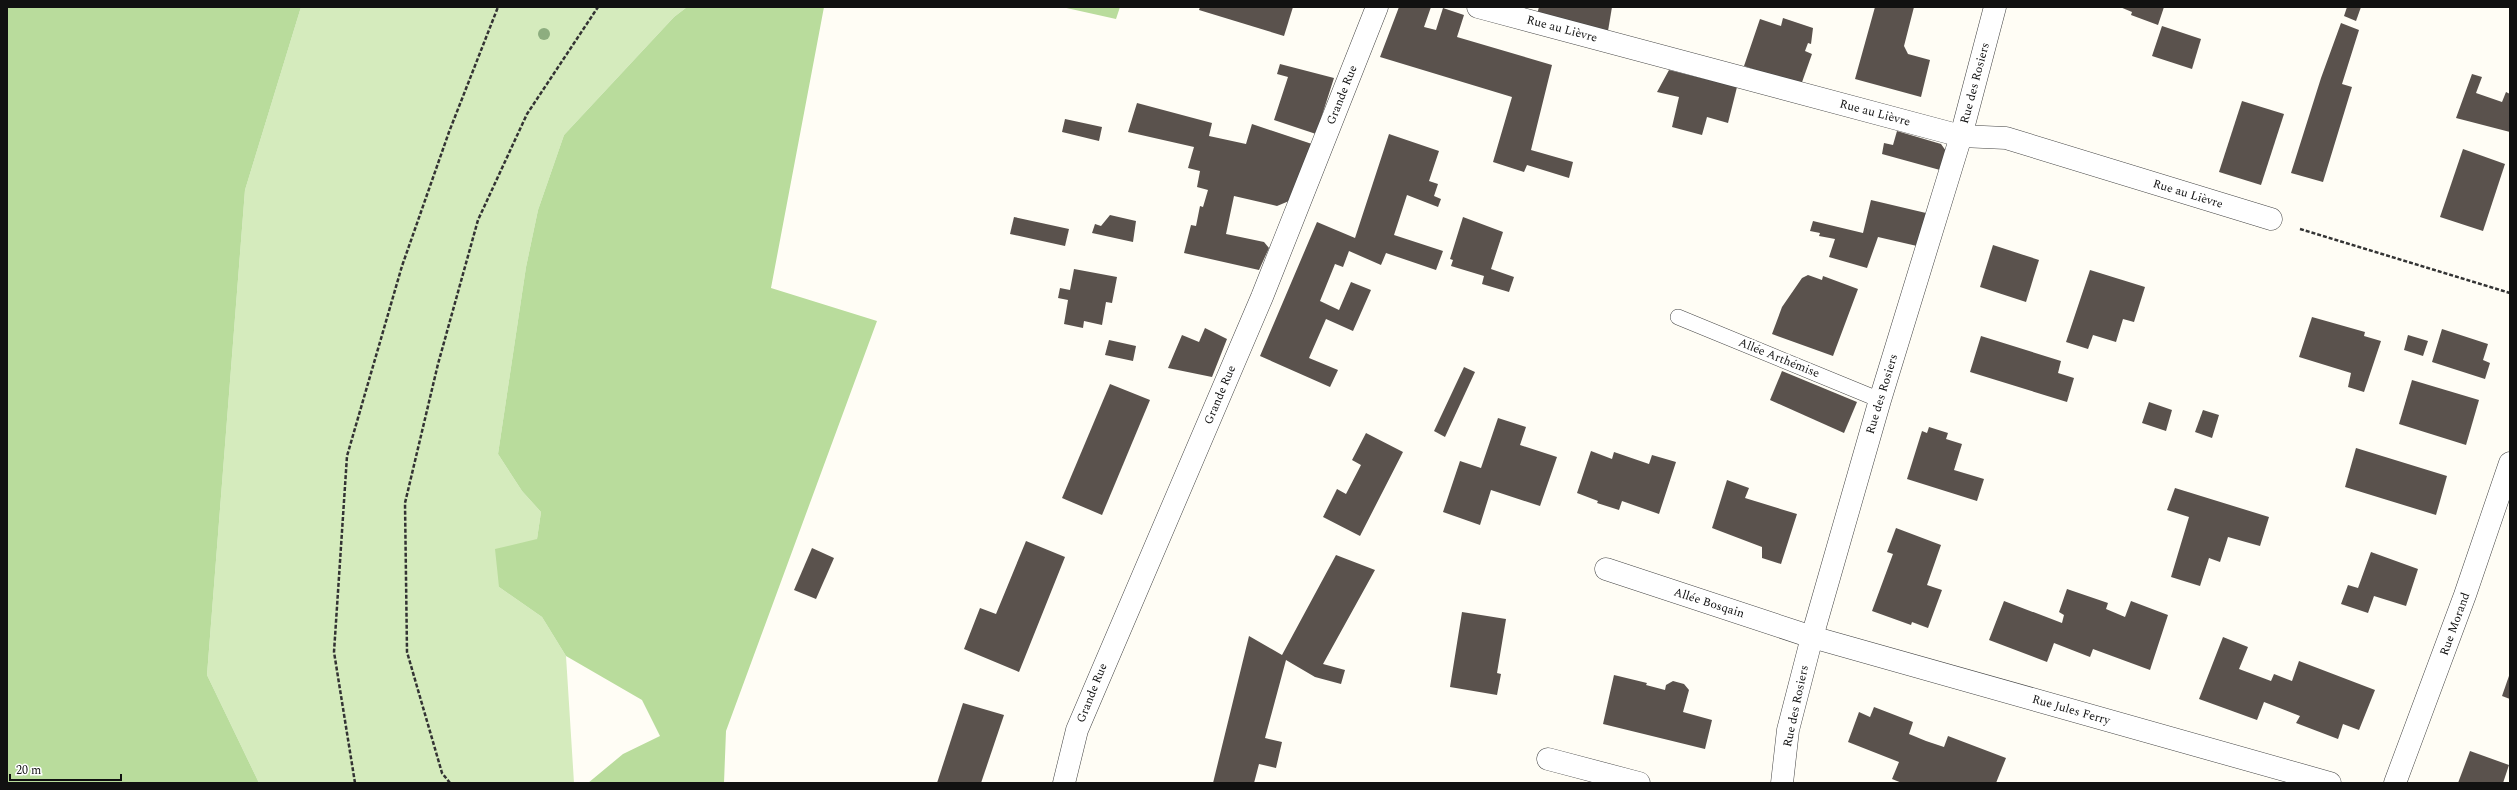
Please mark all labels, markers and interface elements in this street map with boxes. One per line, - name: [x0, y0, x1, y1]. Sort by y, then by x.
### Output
- street label: Rue au Lièvre: [1524, 10, 1600, 48]
- street label: Rue des Rosiers: [1955, 40, 1995, 126]
- street label: Grande Rue: [1321, 62, 1363, 128]
- street label: Rue au Lièvre: [1837, 94, 1913, 132]
- street label: Rue au Lièvre: [2151, 174, 2226, 214]
- street label: Allée Arthémise: [1735, 333, 1823, 383]
- street label: Rue des Rosiers: [1861, 351, 1903, 437]
- street label: Grande Rue: [1199, 362, 1241, 428]
- street label: Allée Bosqain: [1671, 583, 1747, 623]
- street label: Rue Morand: [2435, 590, 2475, 658]
- street label: Grande Rue: [1071, 660, 1113, 726]
- street label: Rue des Rosiers: [1778, 663, 1814, 749]
- street label: Rue Jules Ferry: [2030, 690, 2113, 731]
- scale bar: [10, 756, 121, 782]
- text: 20 m: [16, 761, 41, 780]

